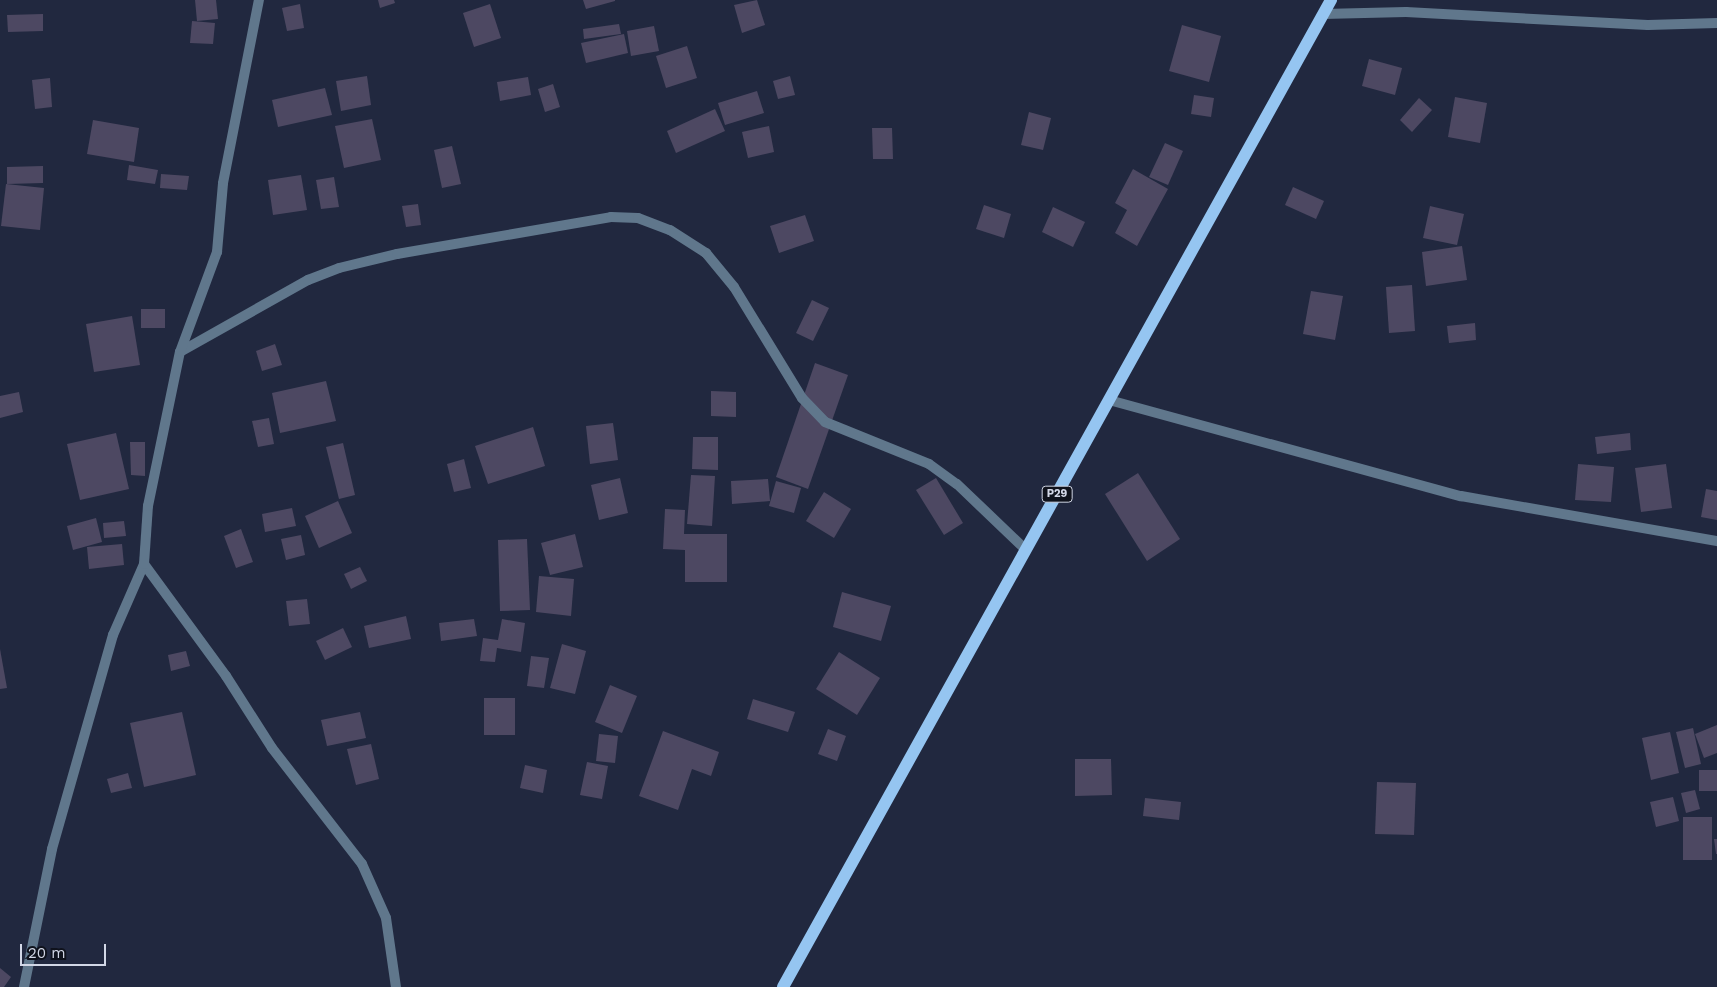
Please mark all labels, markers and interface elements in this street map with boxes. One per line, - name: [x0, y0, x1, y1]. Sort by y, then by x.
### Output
- road number: P29: [1041, 486, 1073, 502]
- scale bar: [22, 934, 109, 966]
- text: 20 m: [28, 944, 66, 962]

